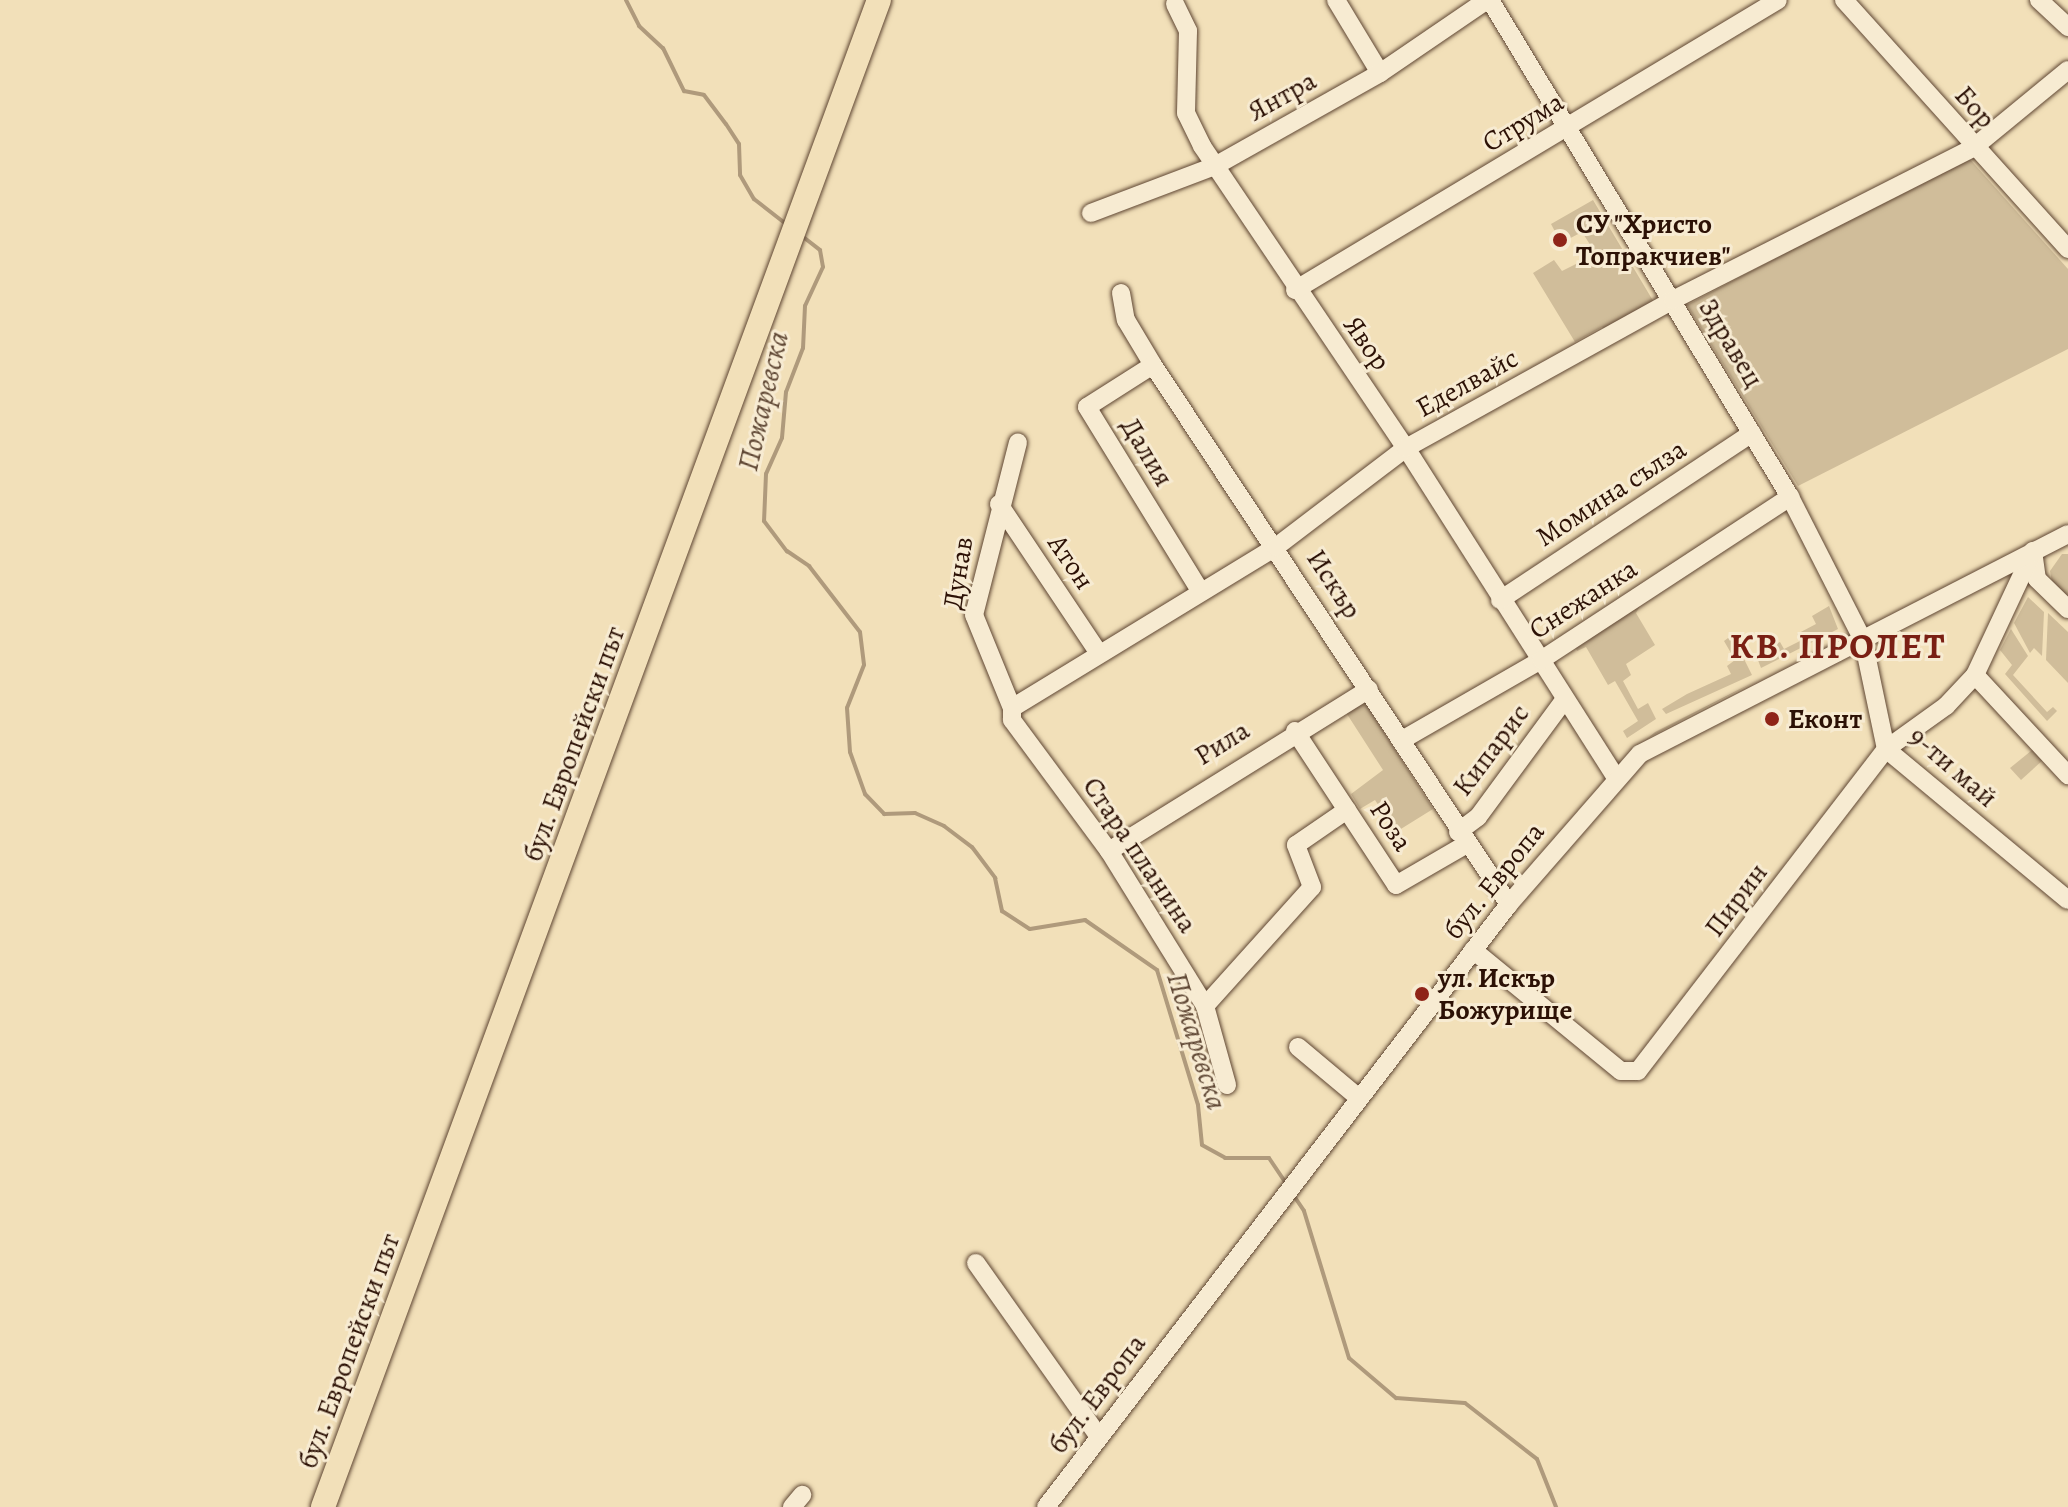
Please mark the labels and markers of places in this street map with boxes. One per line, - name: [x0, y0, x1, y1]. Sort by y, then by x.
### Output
- place label: СУ "Христо Топракчиев": [1576, 207, 1730, 273]
- marker: СУ "Христо Топракчиев": [1551, 231, 1569, 249]
- place label: Еконт: [1788, 702, 1862, 736]
- marker: Еконт: [1763, 710, 1781, 728]
- place label: ул. Искър Божурище: [1438, 961, 1572, 1027]
- marker: ул. Искър Божурище: [1413, 985, 1431, 1003]

